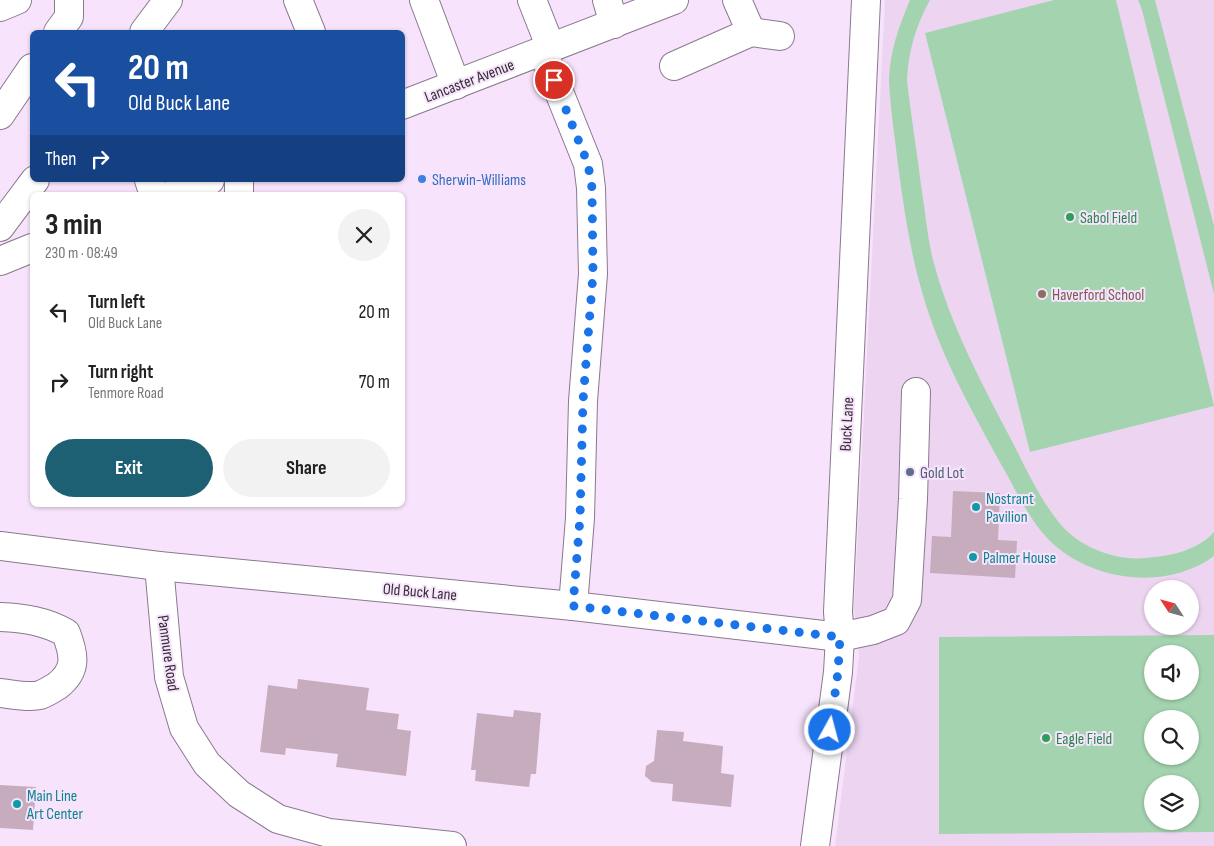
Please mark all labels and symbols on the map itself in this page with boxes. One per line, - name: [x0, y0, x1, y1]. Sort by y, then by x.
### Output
- street label: Lancaster Avenue: [422, 56, 517, 107]
- pin: [533, 59, 575, 101]
- place label: Sherwin-Williams: [432, 171, 526, 190]
- marker: Sherwin-Williams: [416, 173, 428, 185]
- place label: Sabol Field: [1080, 209, 1137, 228]
- marker: Sabol Field: [1064, 211, 1076, 223]
- place label: Haverford School: [1052, 286, 1144, 305]
- marker: Haverford School: [1036, 288, 1048, 300]
- street label: Buck Lane: [837, 397, 858, 452]
- place label: Gold Lot: [920, 464, 964, 483]
- marker: Gold Lot: [904, 466, 916, 478]
- place label: Nostrant Pavilion: [986, 490, 1034, 527]
- marker: Nostrant Pavilion: [970, 501, 982, 513]
- place label: Palmer House: [983, 549, 1056, 568]
- marker: Palmer House: [967, 551, 979, 563]
- street label: Old Buck Lane: [382, 580, 458, 605]
- north arrow: [1144, 580, 1199, 635]
- street label: Panmure Road: [153, 614, 182, 692]
- position arrow: [803, 703, 855, 755]
- place label: Eagle Field: [1056, 730, 1112, 749]
- marker: Eagle Field: [1040, 732, 1052, 744]
- place label: Main Line Art Center: [26, 787, 84, 824]
- marker: Main Line Art Center: [11, 798, 23, 810]

